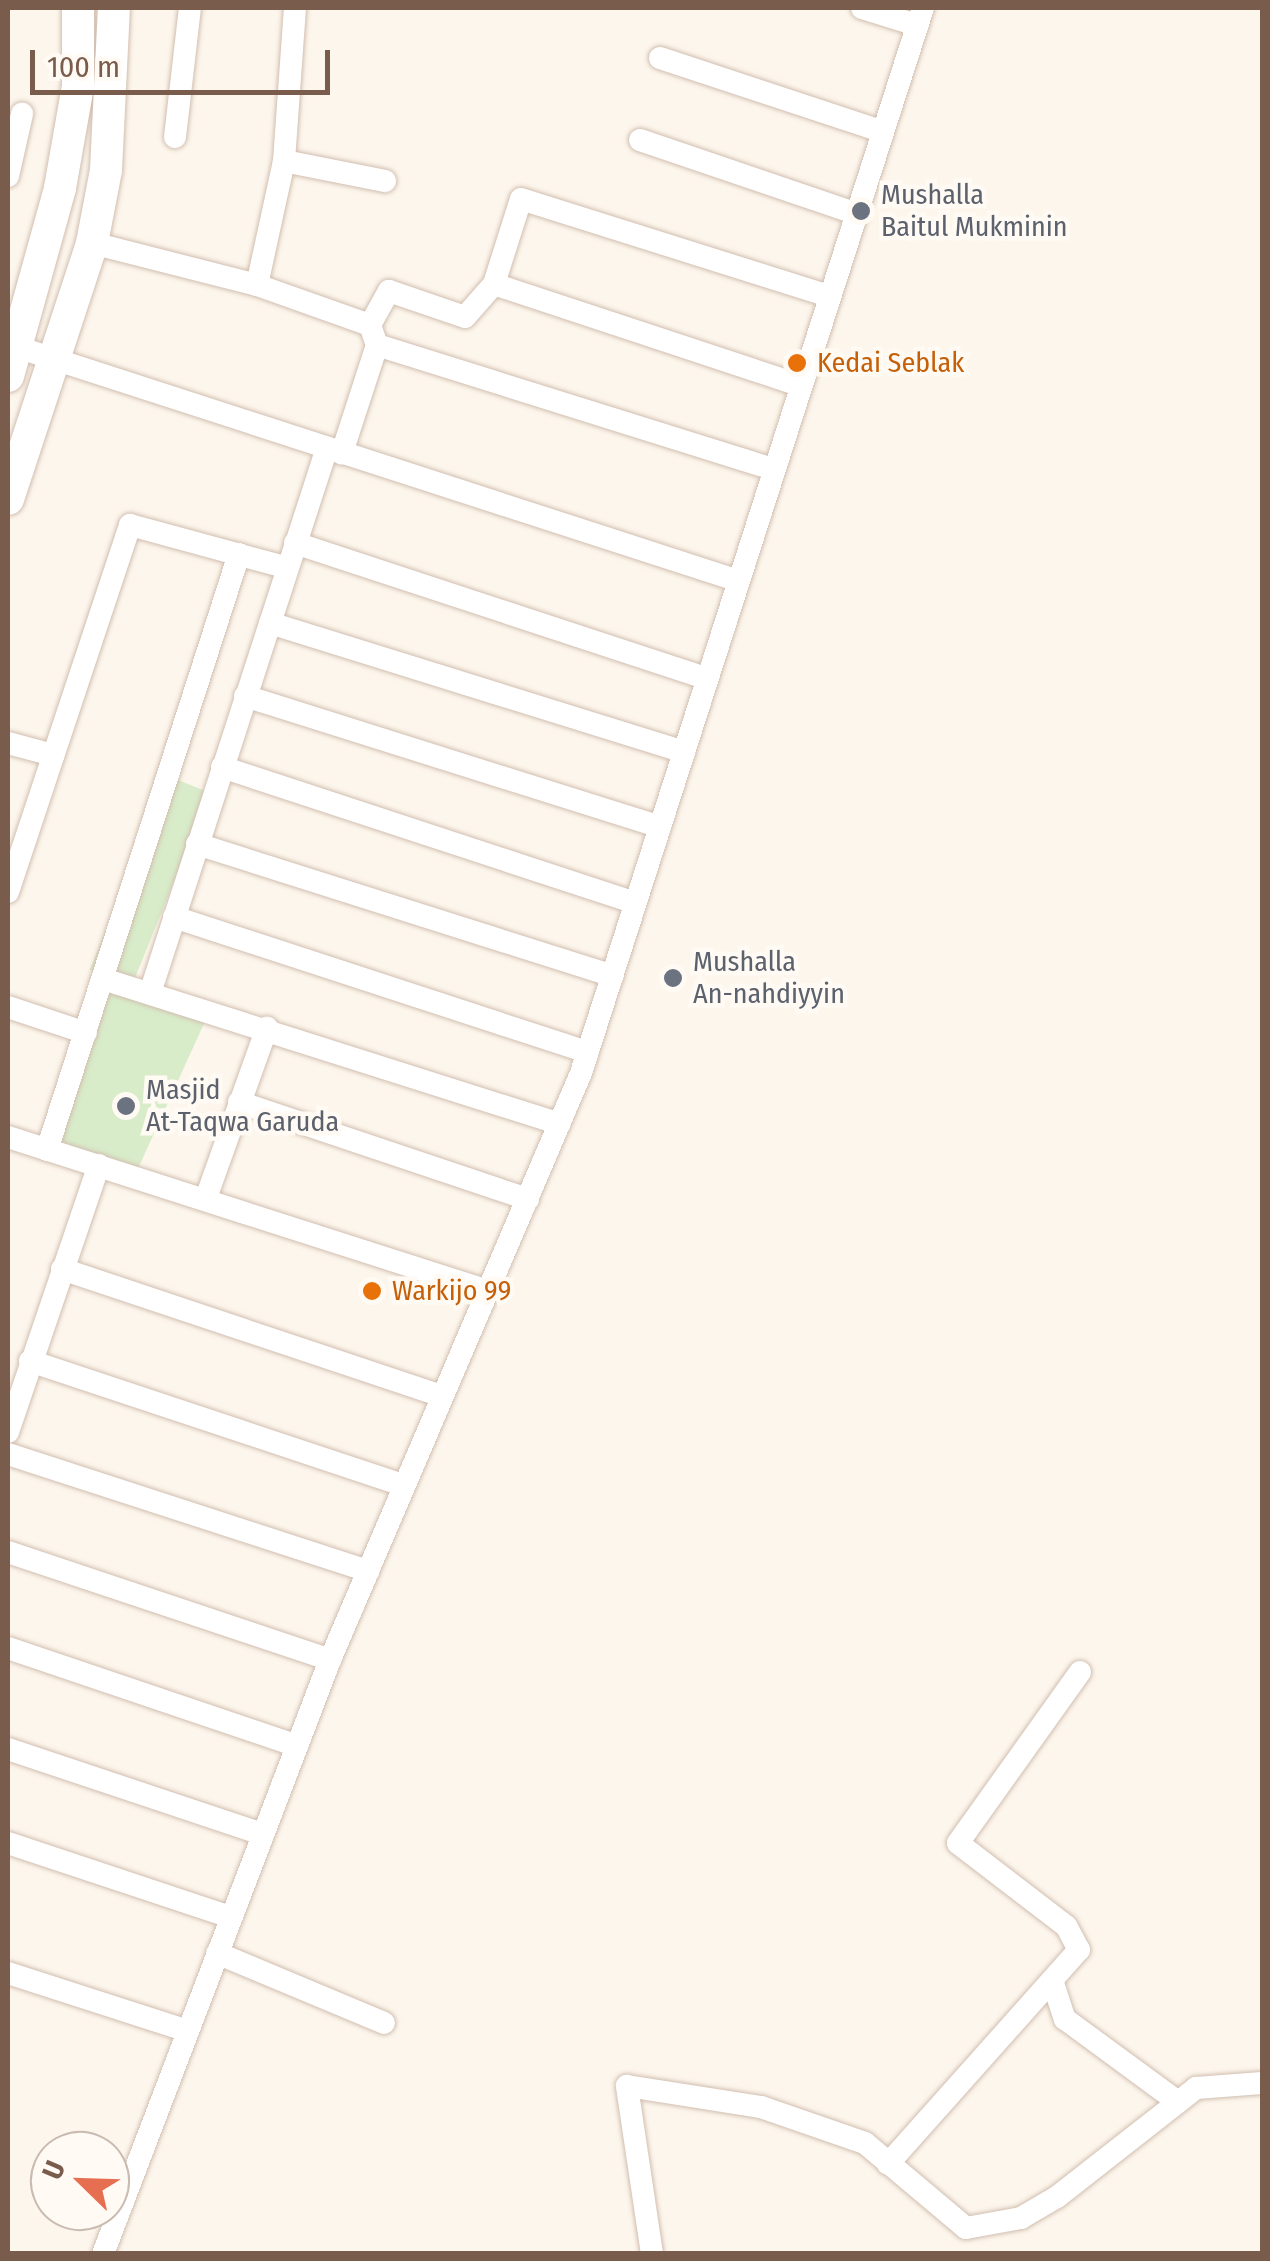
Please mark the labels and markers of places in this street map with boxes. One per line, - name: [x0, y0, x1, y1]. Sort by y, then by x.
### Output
- place label: Mushalla Baitul Mukminin: [881, 178, 1068, 244]
- marker: Mushalla Baitul Mukminin: [850, 200, 872, 222]
- place label: Kedai Seblak: [817, 346, 964, 380]
- marker: Kedai Seblak: [786, 352, 808, 374]
- place label: Mushalla An-nahdiyyin: [693, 945, 845, 1011]
- marker: Mushalla An-nahdiyyin: [662, 967, 684, 989]
- place label: Masjid At-Taqwa Garuda: [146, 1073, 339, 1139]
- marker: Masjid At-Taqwa Garuda: [115, 1095, 137, 1117]
- place label: Warkijo 99: [392, 1274, 511, 1308]
- marker: Warkijo 99: [361, 1280, 383, 1302]

